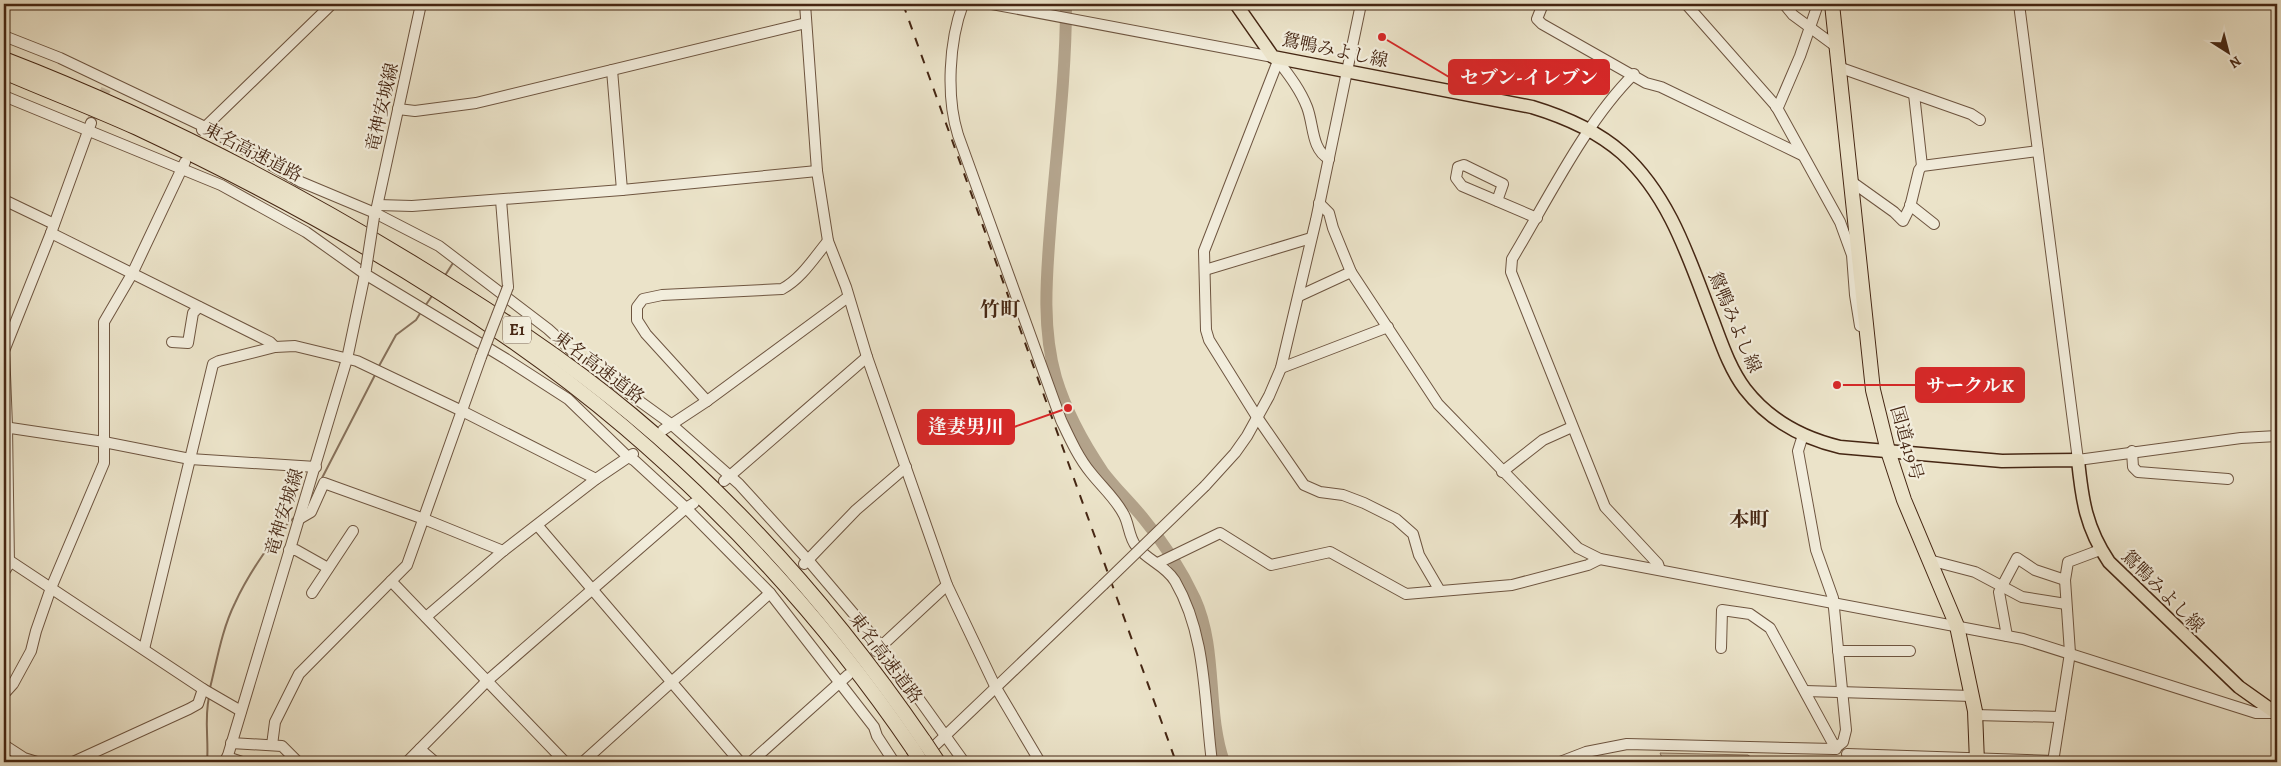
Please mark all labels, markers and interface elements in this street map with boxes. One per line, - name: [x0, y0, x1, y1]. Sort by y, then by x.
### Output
- street label: 鴛鴨みよし線: [1280, 27, 1390, 73]
- north arrow: [2204, 28, 2254, 78]
- text: N: [2226, 51, 2245, 73]
- street label: 竜神安城線: [360, 60, 404, 154]
- callout: セブン-イレブン: [1449, 60, 1609, 94]
- text: セブン-イレブン: [1460, 65, 1598, 91]
- street label: 東名高速道路: [199, 117, 307, 187]
- street label: 鴛鴨みよし線: [1703, 268, 1767, 376]
- district label: 竹町: [980, 296, 1021, 323]
- road number: E1: [503, 316, 531, 344]
- street label: 東名高速道路: [549, 325, 649, 409]
- callout: サークルK: [1916, 368, 2024, 402]
- text: サークルK: [1926, 373, 2014, 399]
- street label: 国道419号: [1885, 403, 1929, 483]
- callout: 逢妻男川: [918, 410, 1014, 444]
- text: 逢妻男川: [928, 414, 1004, 440]
- street label: 竜神安城線: [259, 465, 309, 559]
- district label: 本町: [1729, 506, 1770, 533]
- street label: 鴛鴨みよし線: [2116, 544, 2210, 638]
- street label: 東名高速道路: [844, 608, 928, 708]

